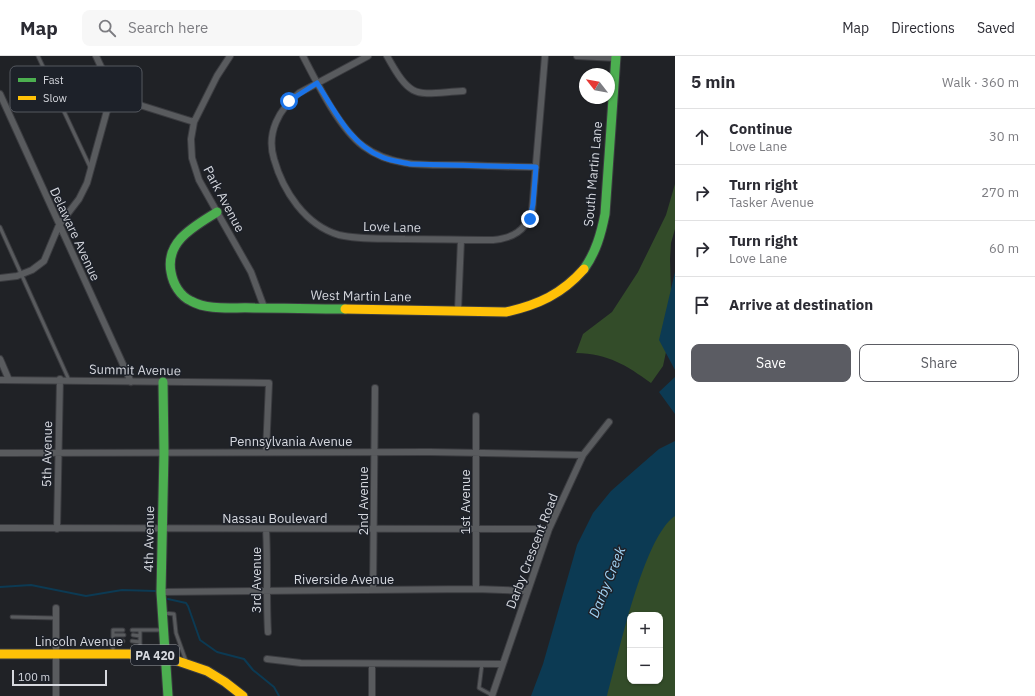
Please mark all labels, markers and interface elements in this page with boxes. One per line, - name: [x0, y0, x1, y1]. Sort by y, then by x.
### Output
- search box: [82, 10, 362, 46]
- text: Map: [20, 16, 58, 40]
- icon: search: [96, 17, 118, 39]
- text: Search here: [128, 18, 208, 37]
- text: Map: [842, 19, 869, 37]
- text: Directions: [891, 19, 955, 37]
- text: Saved: [977, 19, 1015, 37]
- legend: [10, 66, 142, 112]
- north arrow: [579, 68, 615, 104]
- text: 5 min: [691, 71, 735, 93]
- text: Fast: [43, 73, 64, 87]
- text: Walk · 360 m: [942, 74, 1019, 91]
- text: Slow: [43, 91, 67, 105]
- route start: [280, 92, 298, 110]
- text: Continue: [729, 119, 793, 138]
- street label: South Martin Lane: [580, 121, 606, 227]
- icon: ahead: [691, 126, 713, 148]
- text: 30 m: [989, 128, 1019, 145]
- text: Love Lane: [729, 138, 787, 155]
- street label: Park Avenue: [199, 163, 249, 235]
- text: Turn right: [729, 175, 798, 194]
- icon: right: [691, 182, 713, 204]
- street label: Delaware Avenue: [46, 184, 104, 284]
- text: 270 m: [981, 184, 1019, 201]
- text: Tasker Avenue: [729, 194, 814, 211]
- route end: [521, 210, 539, 228]
- street label: Love Lane: [363, 218, 421, 236]
- text: Turn right: [729, 231, 798, 250]
- icon: right: [691, 238, 713, 260]
- text: 60 m: [989, 240, 1019, 257]
- text: Love Lane: [729, 250, 787, 267]
- street label: West Martin Lane: [310, 287, 412, 305]
- icon: arrive: [691, 294, 713, 316]
- text: Arrive at destination: [729, 295, 873, 314]
- button: Save: [691, 344, 851, 382]
- button: Share: [859, 344, 1019, 382]
- street label: Summit Avenue: [89, 361, 181, 379]
- street label: 5th Avenue: [38, 421, 56, 487]
- street label: Pennsylvania Avenue: [230, 433, 352, 450]
- street label: 2nd Avenue: [355, 466, 372, 536]
- street label: 1st Avenue: [457, 469, 474, 535]
- street label: Darby Crescent Road: [502, 491, 562, 611]
- street label: 4th Avenue: [140, 506, 158, 572]
- street label: Nassau Boulevard: [222, 510, 328, 527]
- water label: Darby Creek: [585, 543, 630, 620]
- street label: 3rd Avenue: [248, 547, 265, 613]
- street label: Riverside Avenue: [294, 571, 394, 588]
- map controls: [627, 612, 663, 684]
- button: +: [627, 612, 663, 648]
- street label: Lincoln Avenue: [35, 633, 123, 650]
- road number: PA 420: [131, 645, 179, 665]
- button: −: [627, 648, 663, 684]
- scale bar: [12, 668, 107, 687]
- text: 100 m: [18, 670, 50, 684]

